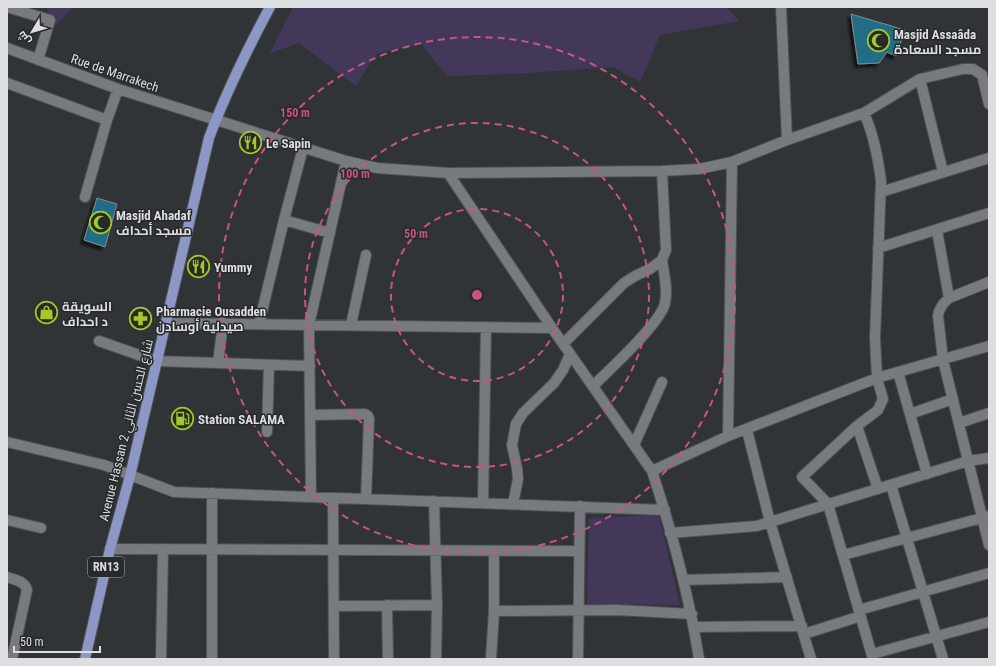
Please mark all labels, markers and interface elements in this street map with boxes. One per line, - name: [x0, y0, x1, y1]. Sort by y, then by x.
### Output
- north arrow: [12, 12, 52, 52]
- place label: Masjid Assaâda مسجد السعادة: [894, 27, 981, 57]
- text: ش: [15, 28, 34, 47]
- mosque icon: Masjid Assaâda مسجد السعادة: [865, 28, 891, 54]
- street label: Rue de Marrakech: [69, 51, 161, 95]
- text: 150 m: [280, 106, 310, 120]
- restaurant icon: Le Sapin: [238, 130, 264, 156]
- place label: Le Sapin: [266, 136, 311, 151]
- text: 100 m: [340, 167, 370, 181]
- place label: Masjid Ahadaf مسجد أحداف: [116, 208, 192, 238]
- mosque icon: Masjid Ahadaf مسجد أحداف: [88, 209, 114, 235]
- text: 50 m: [404, 227, 428, 241]
- restaurant icon: Yummy: [185, 254, 211, 280]
- place label: Yummy: [214, 260, 252, 275]
- centre of rings: [470, 288, 484, 302]
- place label: السويقة د احداف: [62, 299, 112, 329]
- shop icon: السويقة د احداف: [33, 300, 59, 326]
- place label: Pharmacie Ousadden صيدلية أوسادن: [156, 304, 266, 335]
- pharmacy icon: Pharmacie Ousadden صيدلية أوسادن: [127, 305, 153, 331]
- street label: Avenue Hassan 2 شارع الحسن الثاني: [96, 337, 159, 523]
- fuel station icon: Station SALAMA: [170, 406, 196, 432]
- place label: Station SALAMA: [198, 412, 285, 427]
- road number: RN13: [88, 557, 124, 577]
- scale bar: [14, 628, 100, 654]
- text: 50 m: [20, 635, 44, 649]

